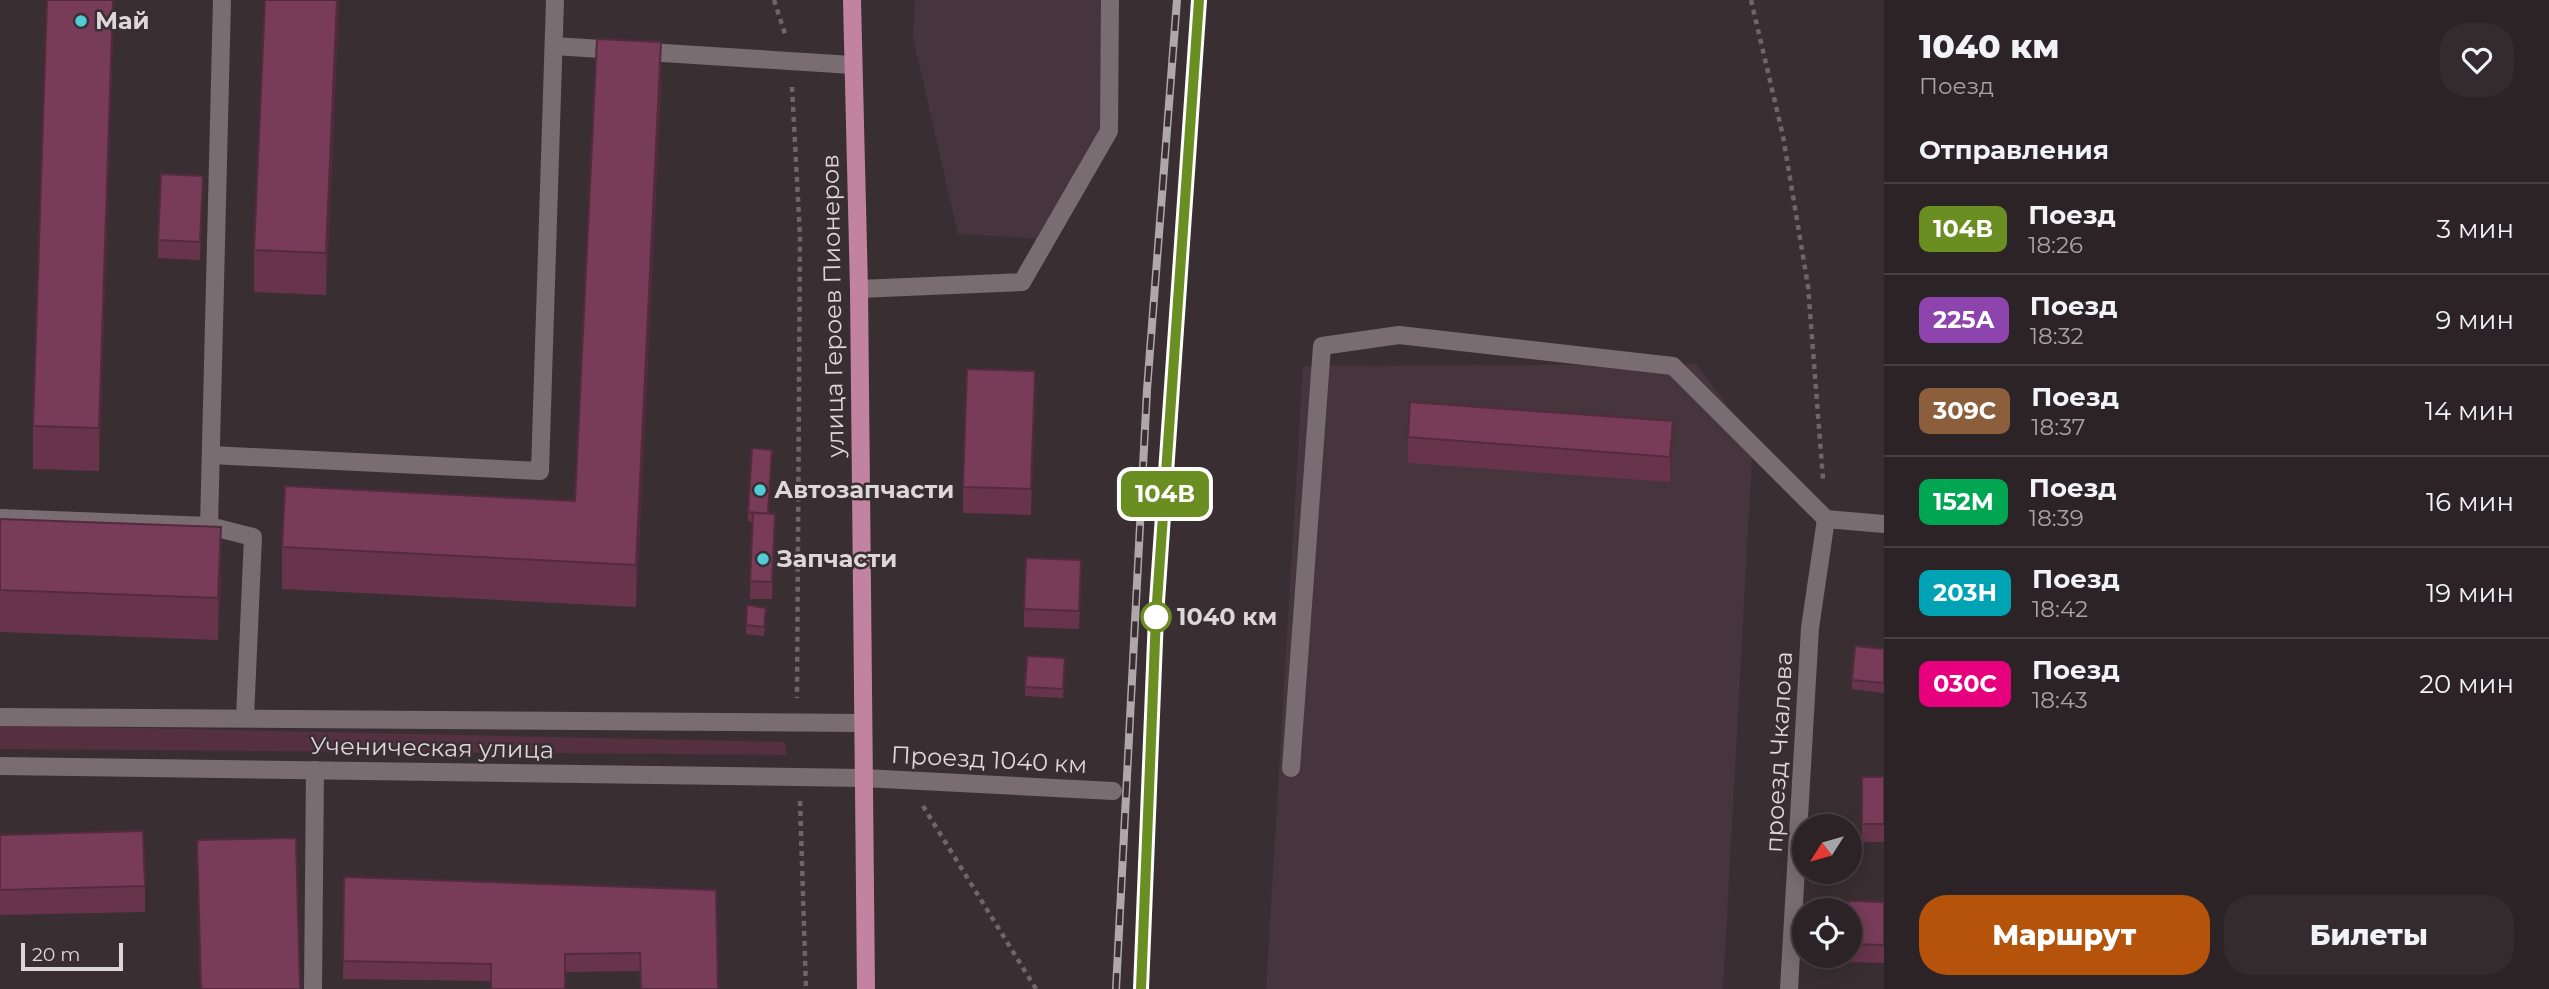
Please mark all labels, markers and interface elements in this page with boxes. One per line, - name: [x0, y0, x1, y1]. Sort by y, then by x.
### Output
- place label: Май: [95, 6, 150, 35]
- marker: Май: [73, 13, 89, 29]
- button: heart: [2440, 23, 2514, 97]
- text: 1040 км: [1919, 26, 2060, 66]
- text: Поезд: [1919, 72, 1994, 100]
- text: Отправления: [1919, 134, 2109, 166]
- street label: улица Героев Пионеров: [815, 154, 850, 459]
- text: Поезд: [2028, 199, 2116, 231]
- text: 3 мин: [2437, 213, 2514, 245]
- text: 104В: [1933, 214, 1993, 243]
- text: 18:26: [2028, 231, 2083, 259]
- text: Поезд: [2030, 290, 2117, 322]
- text: 9 мин: [2435, 304, 2514, 336]
- text: 225А: [1933, 305, 1995, 334]
- text: 18:32: [2030, 322, 2084, 350]
- text: Поезд: [2031, 381, 2119, 413]
- text: 14 мин: [2425, 395, 2514, 427]
- text: 309С: [1933, 396, 1996, 425]
- text: 18:37: [2031, 413, 2085, 441]
- line badge: 104В: [1116, 471, 1214, 517]
- text: Поезд: [2029, 472, 2117, 504]
- place label: Автозапчасти: [774, 475, 954, 504]
- text: 104В: [1135, 479, 1195, 508]
- marker: Автозапчасти: [752, 482, 768, 498]
- text: 16 мин: [2426, 486, 2514, 518]
- text: 152М: [1933, 487, 1994, 516]
- text: 18:39: [2029, 504, 2084, 532]
- place label: Запчасти: [776, 544, 897, 573]
- marker: Запчасти: [755, 551, 771, 567]
- text: Поезд: [2032, 563, 2120, 595]
- text: 19 мин: [2426, 577, 2514, 609]
- text: 203Н: [1933, 578, 1997, 607]
- text: 18:42: [2032, 595, 2088, 623]
- marker: 1040 км: [1141, 602, 1171, 632]
- place label: 1040 км: [1177, 602, 1277, 631]
- street label: проезд Чкалова: [1759, 651, 1798, 853]
- text: Поезд: [2032, 654, 2120, 686]
- text: 20 мин: [2419, 668, 2514, 700]
- text: 030C: [1933, 669, 1997, 698]
- text: 18:43: [2032, 686, 2088, 714]
- street label: Ученическая улица: [310, 731, 554, 764]
- street label: Проезд 1040 км: [890, 740, 1088, 779]
- north arrow: [1792, 814, 1862, 884]
- map controls: [1792, 814, 1862, 968]
- button: Маршрут: [1919, 895, 2210, 975]
- button: Билеты: [2224, 895, 2514, 975]
- button: locate: [1792, 898, 1862, 968]
- scale bar: [21, 940, 122, 972]
- text: 20 m: [32, 943, 80, 966]

